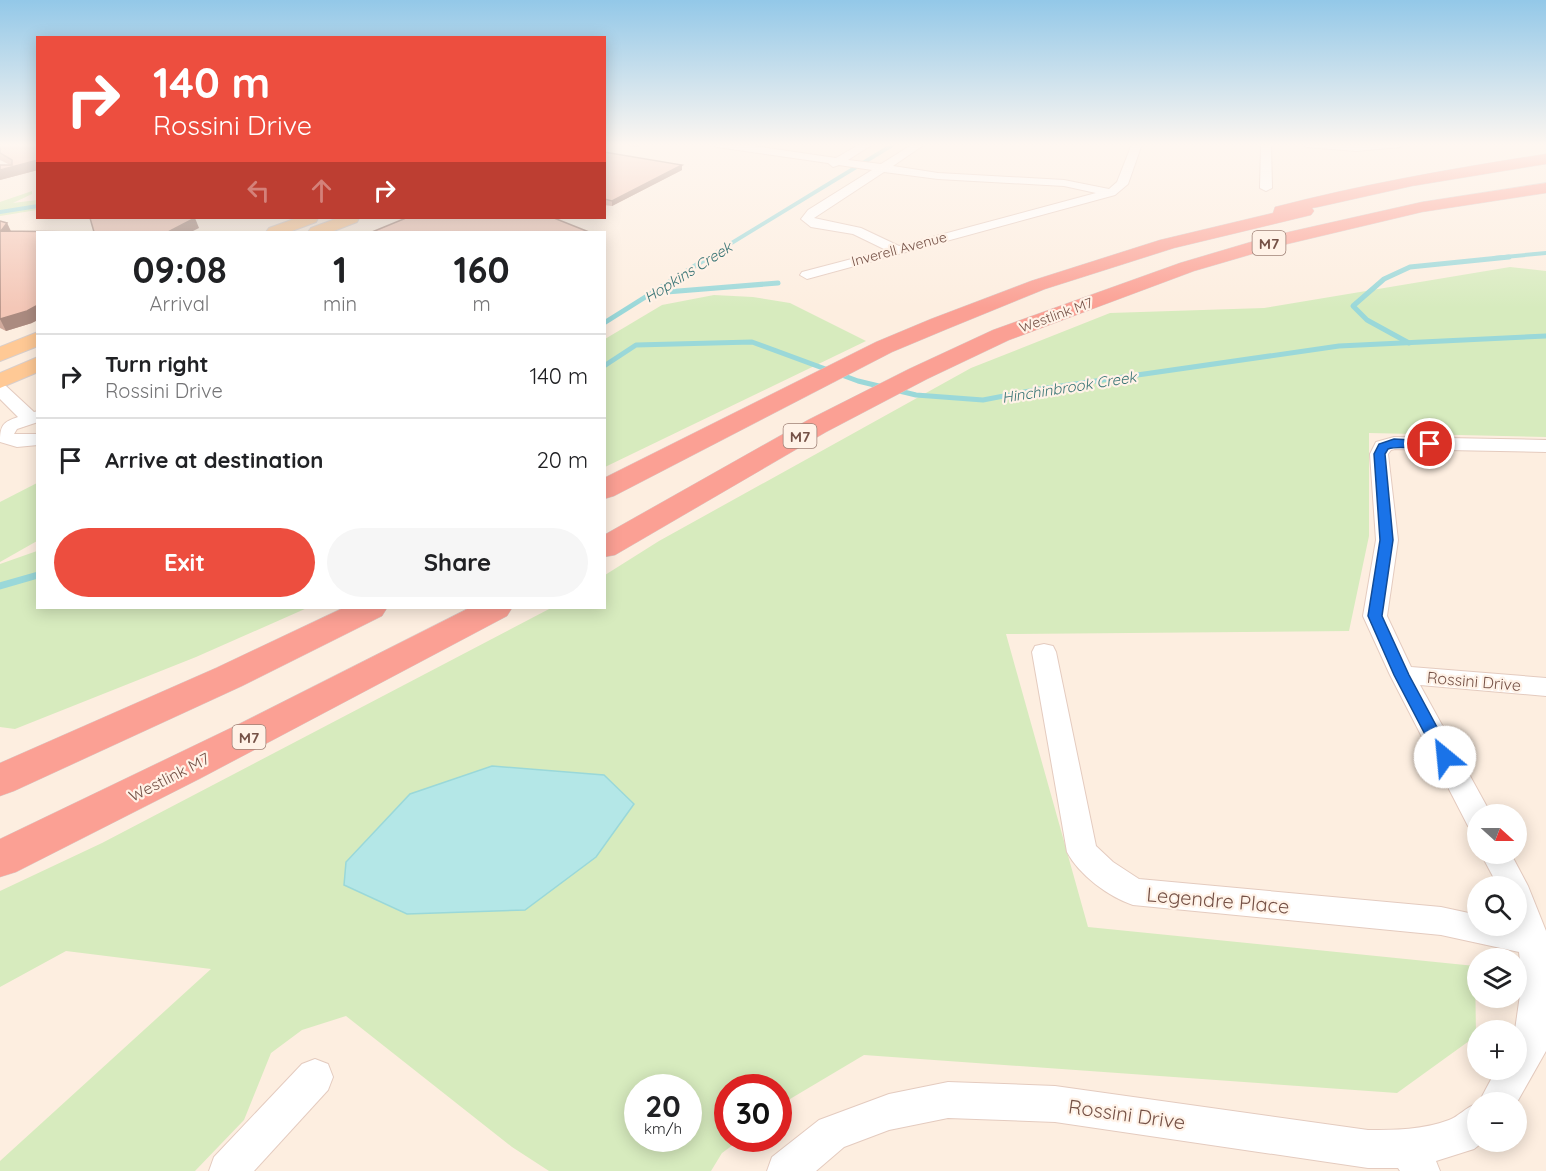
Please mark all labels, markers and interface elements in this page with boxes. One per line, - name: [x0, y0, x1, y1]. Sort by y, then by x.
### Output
- text: 140 m: [153, 56, 270, 109]
- icon: right: [54, 60, 132, 138]
- text: Rossini Drive: [153, 108, 312, 142]
- icon: left: [242, 174, 275, 207]
- icon: ahead: [305, 174, 338, 207]
- icon: right: [368, 174, 401, 207]
- street label: Inverell Avenue: [849, 228, 949, 270]
- road number: M7: [1252, 231, 1286, 255]
- water label: Hopkins Creek: [640, 236, 737, 307]
- text: 09:08: [132, 247, 227, 292]
- text: 1: [333, 247, 347, 292]
- text: 160: [454, 247, 510, 292]
- text: Arrival: [150, 291, 209, 316]
- text: min: [323, 291, 357, 316]
- text: m: [472, 291, 491, 316]
- street label: Westlink M7: [1017, 293, 1095, 337]
- text: Turn right: [105, 350, 209, 378]
- icon: right: [54, 360, 87, 393]
- text: 140 m: [529, 362, 588, 390]
- water label: Hinchinbrook Creek: [1000, 367, 1140, 407]
- text: Rossini Drive: [105, 378, 223, 403]
- pin: [1404, 418, 1455, 469]
- road number: M7: [784, 424, 816, 448]
- icon: arrive: [1413, 427, 1446, 460]
- icon: arrive: [54, 444, 87, 477]
- text: Arrive at destination: [105, 446, 323, 474]
- text: 20 m: [537, 446, 588, 474]
- button: Exit: [54, 528, 315, 597]
- button: Share: [327, 528, 588, 597]
- street label: Rossini Drive: [1426, 667, 1522, 695]
- road number: M7: [232, 725, 266, 749]
- position arrow: [1413, 725, 1477, 789]
- street label: Westlink M7: [125, 748, 213, 806]
- north arrow: [1467, 804, 1527, 864]
- map controls: [1467, 804, 1527, 1152]
- button: search: [1467, 876, 1527, 936]
- street label: Legendre Place: [1146, 881, 1290, 919]
- button: layers: [1467, 948, 1527, 1008]
- button: +: [1467, 1020, 1527, 1080]
- speed limit sign: 30: [714, 1074, 792, 1152]
- text: 20: [645, 1087, 681, 1125]
- button: −: [1467, 1092, 1527, 1152]
- street label: Rossini Drive: [1067, 1093, 1187, 1135]
- text: km/h: [644, 1119, 682, 1138]

